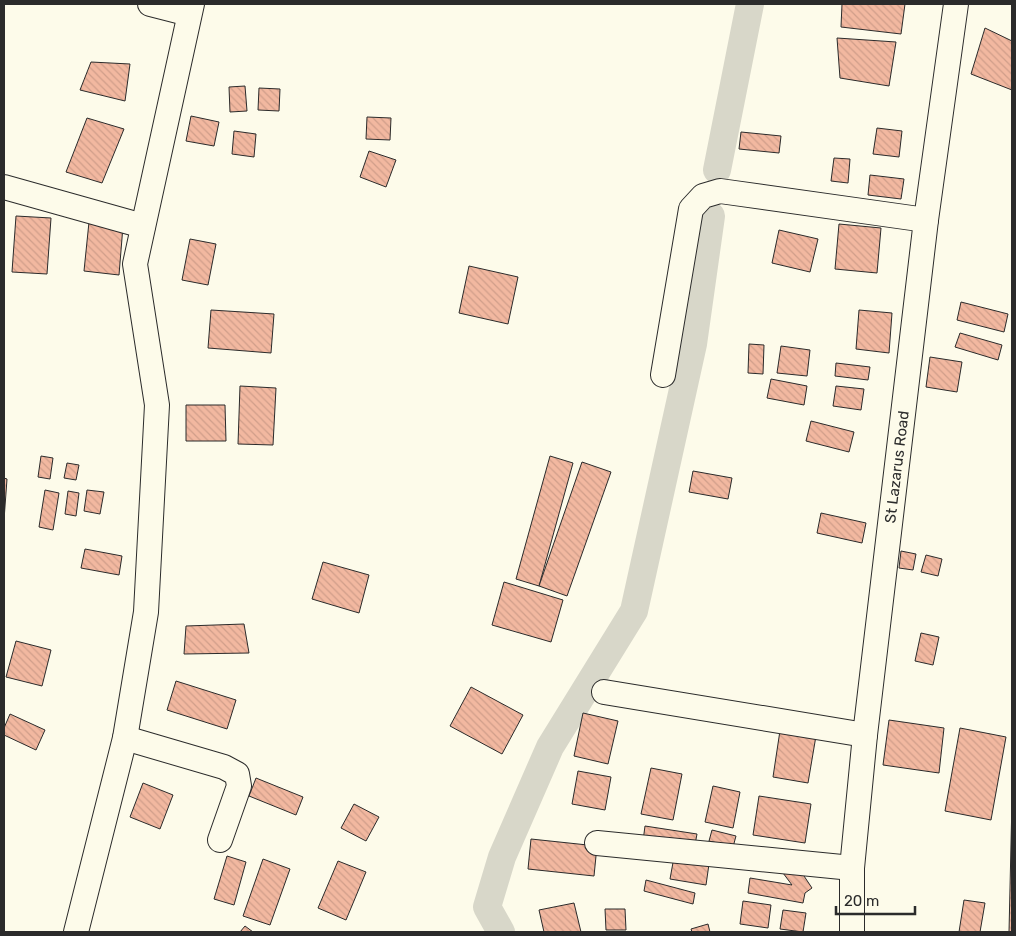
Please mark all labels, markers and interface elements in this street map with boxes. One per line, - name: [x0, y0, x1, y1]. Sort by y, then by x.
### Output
- street label: St Lazarus Road: [881, 410, 913, 524]
- scale bar: [836, 884, 915, 916]
- text: 20 m: [844, 892, 879, 910]

